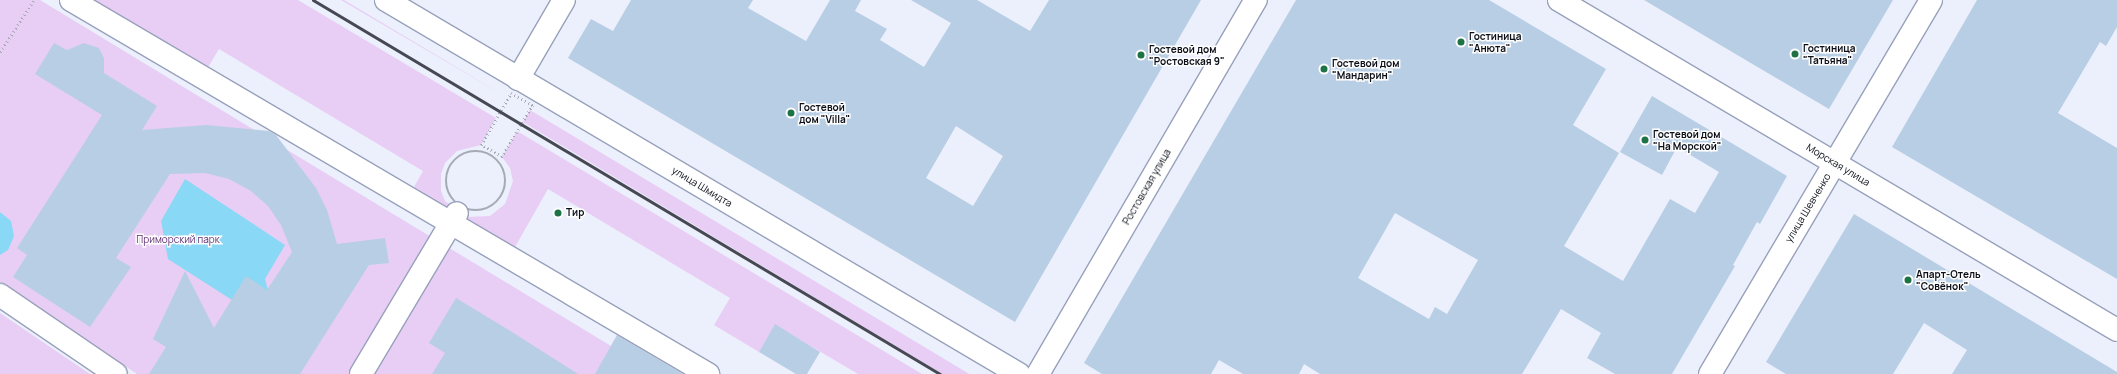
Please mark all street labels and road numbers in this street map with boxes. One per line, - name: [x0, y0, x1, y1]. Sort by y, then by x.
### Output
- street label: Морская улица: [1804, 141, 1872, 189]
- street label: Ростовская улица: [1120, 147, 1174, 227]
- street label: улица Шмидта: [670, 164, 734, 210]
- street label: улица Шевченко: [1783, 171, 1833, 245]

